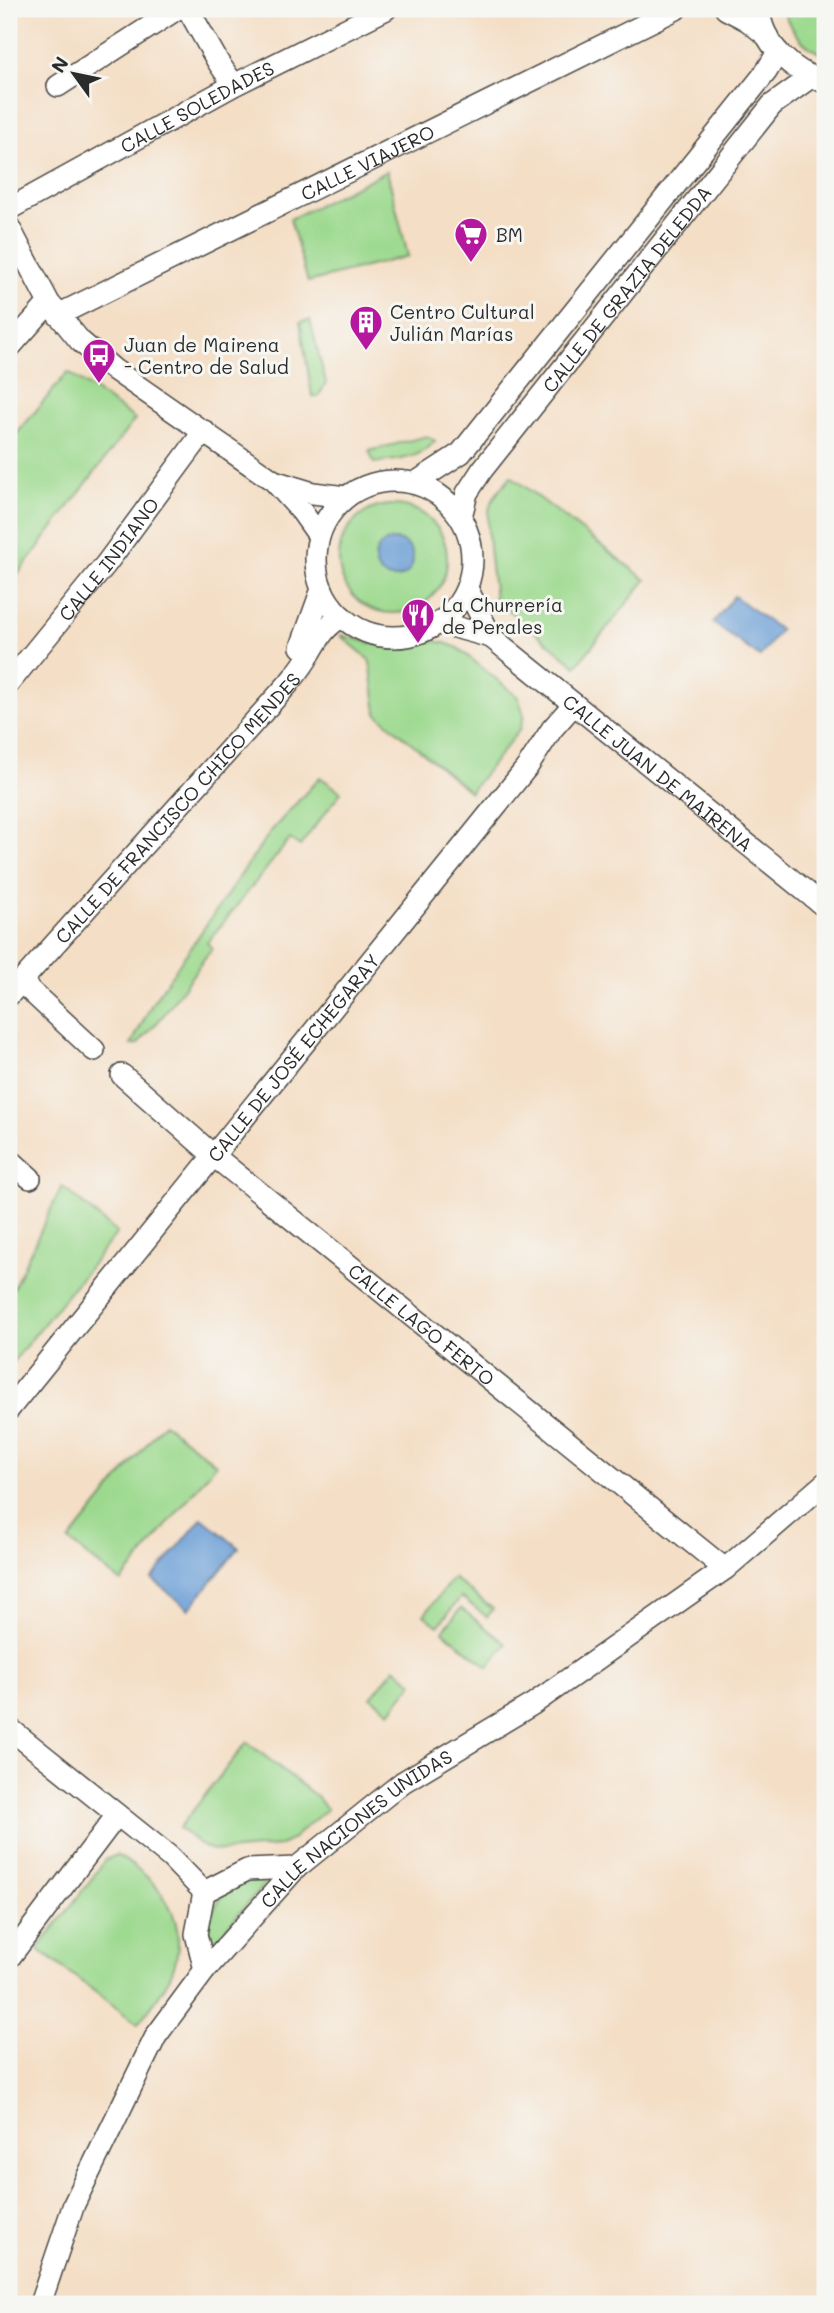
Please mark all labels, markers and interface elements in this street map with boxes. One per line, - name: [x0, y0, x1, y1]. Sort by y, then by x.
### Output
- north arrow: [38, 38, 108, 108]
- text: N: [45, 52, 74, 77]
- street label: CALLE SOLEDADES: [115, 55, 278, 158]
- street label: CALLE VIAJERO: [296, 118, 438, 206]
- street label: CALLE DE GRAZIA DELEDDA: [536, 180, 716, 397]
- supermarket icon: BM: [452, 215, 490, 264]
- place label: BM: [496, 222, 523, 247]
- place label: Centro Cultural Julián Marías: [390, 299, 535, 346]
- building icon: Centro Cultural Julián Marías: [347, 303, 385, 352]
- place label: Juan de Mairena - Centro de Salud: [124, 332, 289, 379]
- bus stop icon: Juan de Mairena - Centro de Salud: [80, 336, 118, 385]
- street label: CALLE INDIANO: [52, 492, 164, 626]
- place label: La Churrería de Perales: [442, 592, 563, 639]
- restaurant icon: La Churrería de Perales: [399, 596, 437, 645]
- street label: CALLE DE FRANCISCO CHICO MENDES: [49, 667, 305, 948]
- street label: CALLE JUAN DE MAIRENA: [558, 688, 758, 856]
- street label: CALLE DE JOSÉ ECHEGARAY: [201, 948, 385, 1167]
- street label: CALLE LAGO FERTO: [344, 1257, 500, 1391]
- street label: CALLE NACIONES UNIDAS: [254, 1743, 456, 1913]

